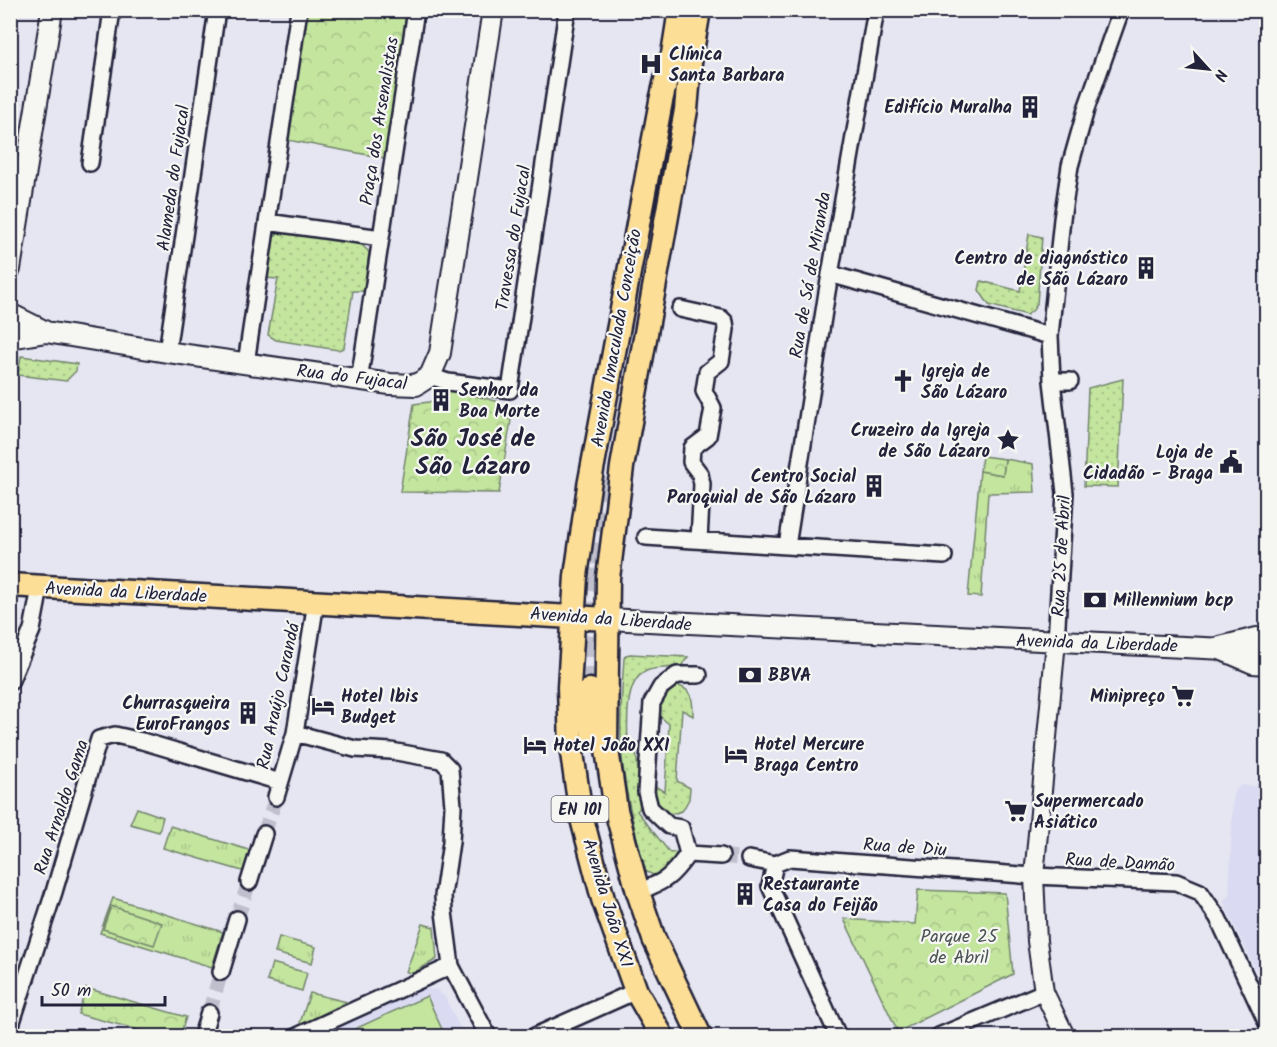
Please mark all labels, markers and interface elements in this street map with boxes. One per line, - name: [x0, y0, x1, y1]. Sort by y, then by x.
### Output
- street label: Praça dos Arsenalistas: [353, 35, 408, 207]
- north arrow: [1178, 39, 1238, 99]
- place label: Clínica Santa Barbara: [669, 41, 784, 91]
- hospital icon: Clínica Santa Barbara: [638, 51, 664, 77]
- text: N: [1207, 65, 1233, 85]
- place label: Edifício Muralha: [884, 94, 1012, 123]
- building icon: Edifício Muralha: [1017, 94, 1043, 120]
- street label: Alameda do Fujacal: [150, 103, 199, 253]
- street label: Travessa do Fujacal: [489, 163, 540, 313]
- street label: Rua de Sá de Miranda: [783, 190, 840, 361]
- street label: Avenida Imaculada Conceição: [584, 227, 651, 450]
- place label: Centro de diagnóstico de São Lázaro: [954, 245, 1128, 295]
- building icon: Centro de diagnóstico de São Lázaro: [1133, 255, 1159, 281]
- street label: Rua do Fujacal: [295, 357, 409, 400]
- place label: Igreja de São Lázaro: [921, 358, 1007, 408]
- church icon: Igreja de São Lázaro: [890, 368, 916, 394]
- place label: Senhor da Boa Morte: [459, 377, 540, 427]
- building icon: Senhor da Boa Morte: [428, 387, 454, 413]
- place label: Cruzeiro da Igreja de São Lázaro: [851, 417, 990, 467]
- district label: São José de São Lázaro: [411, 420, 536, 487]
- place icon: Cruzeiro da Igreja de São Lázaro: [995, 427, 1021, 453]
- place label: Loja de Cidadão - Braga: [1083, 439, 1213, 489]
- public building icon: Loja de Cidadão - Braga: [1218, 449, 1244, 475]
- place label: Centro Social Paroquial de São Lázaro: [667, 463, 856, 513]
- building icon: Centro Social Paroquial de São Lázaro: [861, 473, 887, 499]
- street label: Rua 25 de Abril: [1045, 494, 1080, 618]
- street label: Avenida da Liberdade: [44, 575, 208, 612]
- bank icon: Millennium bcp: [1082, 587, 1108, 613]
- place label: Millennium bcp: [1113, 587, 1234, 616]
- street label: Avenida da Liberdade: [529, 600, 693, 641]
- street label: Rua Araújo Carandá: [250, 619, 309, 772]
- street label: Avenida da Liberdade: [1016, 627, 1178, 662]
- bank icon: BBVA: [737, 662, 763, 688]
- place label: BBVA: [768, 662, 811, 691]
- place label: Hotel Ibis Budget: [341, 683, 419, 733]
- place label: Minipreço: [1090, 683, 1165, 712]
- supermarket icon: Minipreço: [1170, 683, 1196, 709]
- place label: Churrasqueira EuroFrangos: [122, 690, 231, 740]
- hotel icon: Hotel Ibis Budget: [310, 693, 336, 719]
- building icon: Churrasqueira EuroFrangos: [235, 700, 261, 726]
- place label: Hotel Mercure Braga Centro: [754, 731, 865, 781]
- hotel icon: Hotel João XXI: [522, 732, 548, 758]
- place label: Hotel João XXI: [553, 732, 670, 761]
- street label: Rua Arnaldo Gama: [27, 736, 98, 879]
- hotel icon: Hotel Mercure Braga Centro: [723, 741, 749, 767]
- place label: Supermercado Asiático: [1034, 788, 1144, 838]
- road number: EN 101: [552, 796, 608, 822]
- supermarket icon: Supermercado Asiático: [1003, 798, 1029, 824]
- street label: Rua de Diu: [862, 831, 948, 866]
- street label: Avenida João XXI: [573, 835, 640, 972]
- street label: Rua de Damão: [1064, 846, 1176, 881]
- place label: Restaurante Casa do Feijão: [763, 871, 878, 921]
- building icon: Restaurante Casa do Feijão: [732, 881, 758, 907]
- park label: Parque 25 de Abril: [921, 923, 999, 973]
- scale bar: [42, 969, 165, 1007]
- text: 50 m: [51, 977, 91, 1006]

